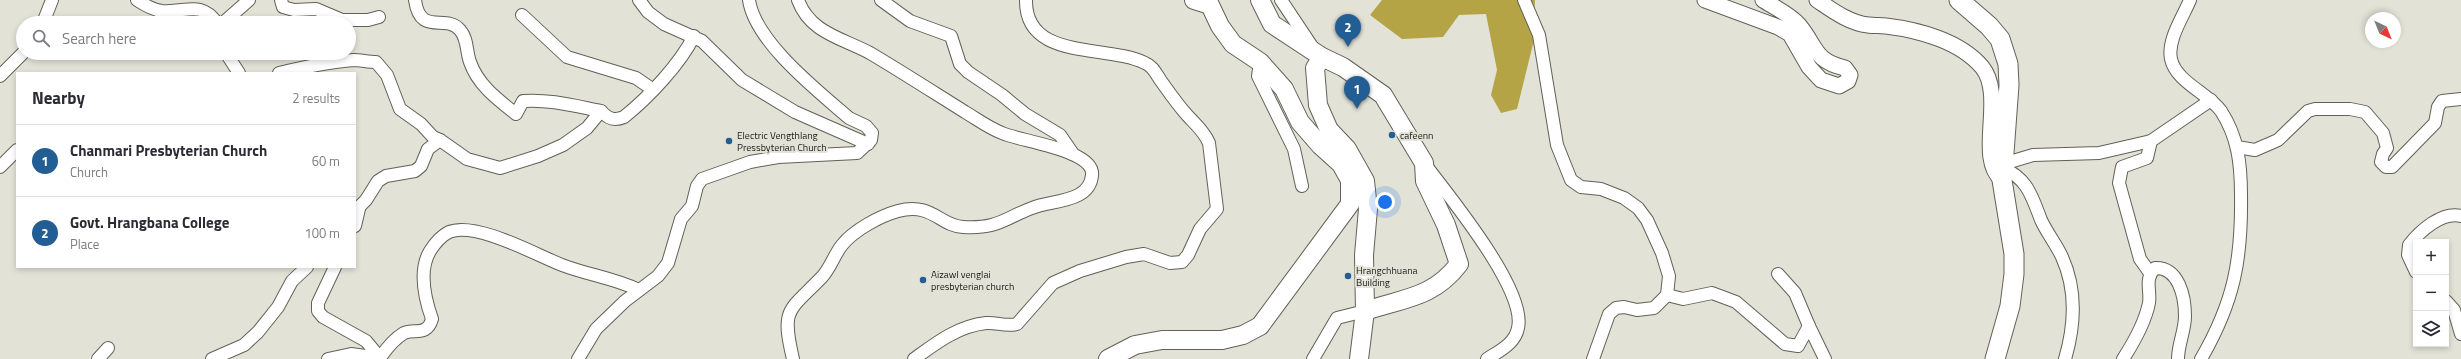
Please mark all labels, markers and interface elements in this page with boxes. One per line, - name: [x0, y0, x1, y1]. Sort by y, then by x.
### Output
- north arrow: [2365, 12, 2401, 48]
- pin: 2: [1335, 14, 1361, 47]
- search box: [16, 16, 356, 60]
- icon: search: [30, 27, 52, 49]
- text: Search here: [62, 27, 136, 50]
- pin: 1: [1344, 76, 1370, 109]
- text: Nearby: [32, 85, 85, 111]
- text: 2 results: [292, 88, 340, 108]
- place label: Electric Vengthlang Pressbyterian Church: [737, 128, 827, 155]
- place label: cafeenn: [1400, 128, 1433, 143]
- marker: cafeenn: [1387, 130, 1397, 140]
- marker: Electric Vengthlang Pressbyterian Church: [724, 136, 734, 146]
- text: Chanmari Presbyterian Church: [70, 139, 267, 162]
- text: 1: [41, 151, 49, 171]
- text: 60 m: [312, 151, 340, 171]
- text: Church: [70, 162, 108, 182]
- your location: [1375, 192, 1395, 212]
- text: Govt. Hrangbana College: [70, 211, 229, 234]
- text: 2: [41, 223, 49, 243]
- text: 100 m: [304, 223, 340, 243]
- text: Place: [70, 234, 99, 254]
- map controls: [2413, 239, 2449, 347]
- button: +: [2413, 239, 2449, 275]
- place label: Hrangchhuana Building: [1356, 263, 1418, 290]
- place label: Aizawl venglai presbyterian church: [931, 267, 1014, 294]
- marker: Hrangchhuana Building: [1343, 271, 1353, 281]
- marker: Aizawl venglai presbyterian church: [918, 275, 928, 285]
- button: −: [2413, 275, 2449, 311]
- button: layers: [2413, 311, 2449, 347]

